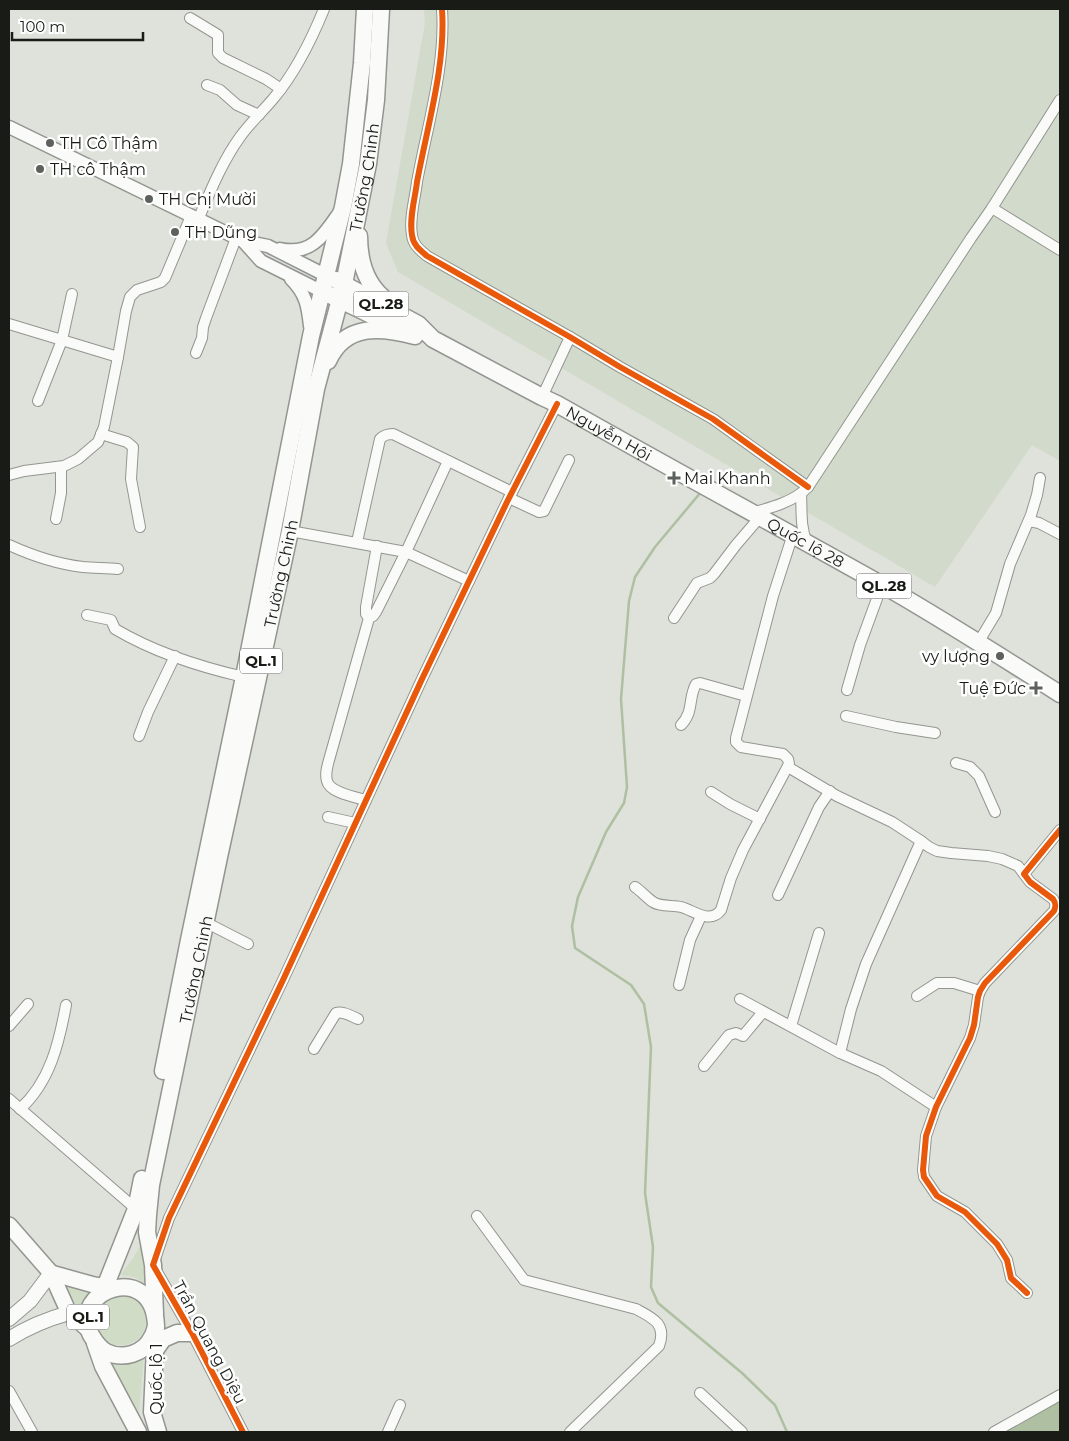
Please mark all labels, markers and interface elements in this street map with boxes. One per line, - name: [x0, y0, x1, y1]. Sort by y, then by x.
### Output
- scale bar: [12, 10, 144, 42]
- text: 100 m: [20, 17, 65, 36]
- street label: Trường Chinh: [346, 122, 383, 233]
- place label: TH Cô Thậm: [60, 134, 158, 153]
- marker: TH Cô Thậm: [44, 137, 56, 149]
- place label: TH cô Thậm: [50, 160, 146, 179]
- marker: TH cô Thậm: [34, 163, 46, 175]
- place label: TH Chị Mười: [159, 190, 256, 209]
- marker: TH Chị Mười: [143, 193, 155, 205]
- place label: TH Dũng: [185, 223, 257, 242]
- marker: TH Dũng: [169, 226, 181, 238]
- road number: QL.28: [354, 292, 408, 316]
- street label: Nguyễn Hội: [563, 402, 655, 465]
- place label: Mai Khanh: [684, 469, 770, 488]
- marker: Mai Khanh: [668, 472, 680, 484]
- street label: Quốc lộ 28: [764, 514, 847, 572]
- street label: Trường Chinh: [260, 518, 302, 629]
- road number: QL.28: [856, 574, 912, 598]
- place label: vy lượng: [922, 647, 990, 666]
- road number: QL.1: [240, 648, 282, 674]
- marker: vy lượng: [994, 650, 1006, 662]
- place label: Tuệ Đức: [960, 679, 1026, 698]
- marker: Tuệ Đức: [1030, 682, 1042, 694]
- street label: Trường Chinh: [176, 914, 217, 1025]
- street label: Trần Quang Diệu: [169, 1277, 250, 1407]
- road number: QL.1: [67, 1304, 109, 1330]
- street label: Quốc lộ 1: [147, 1343, 166, 1415]

